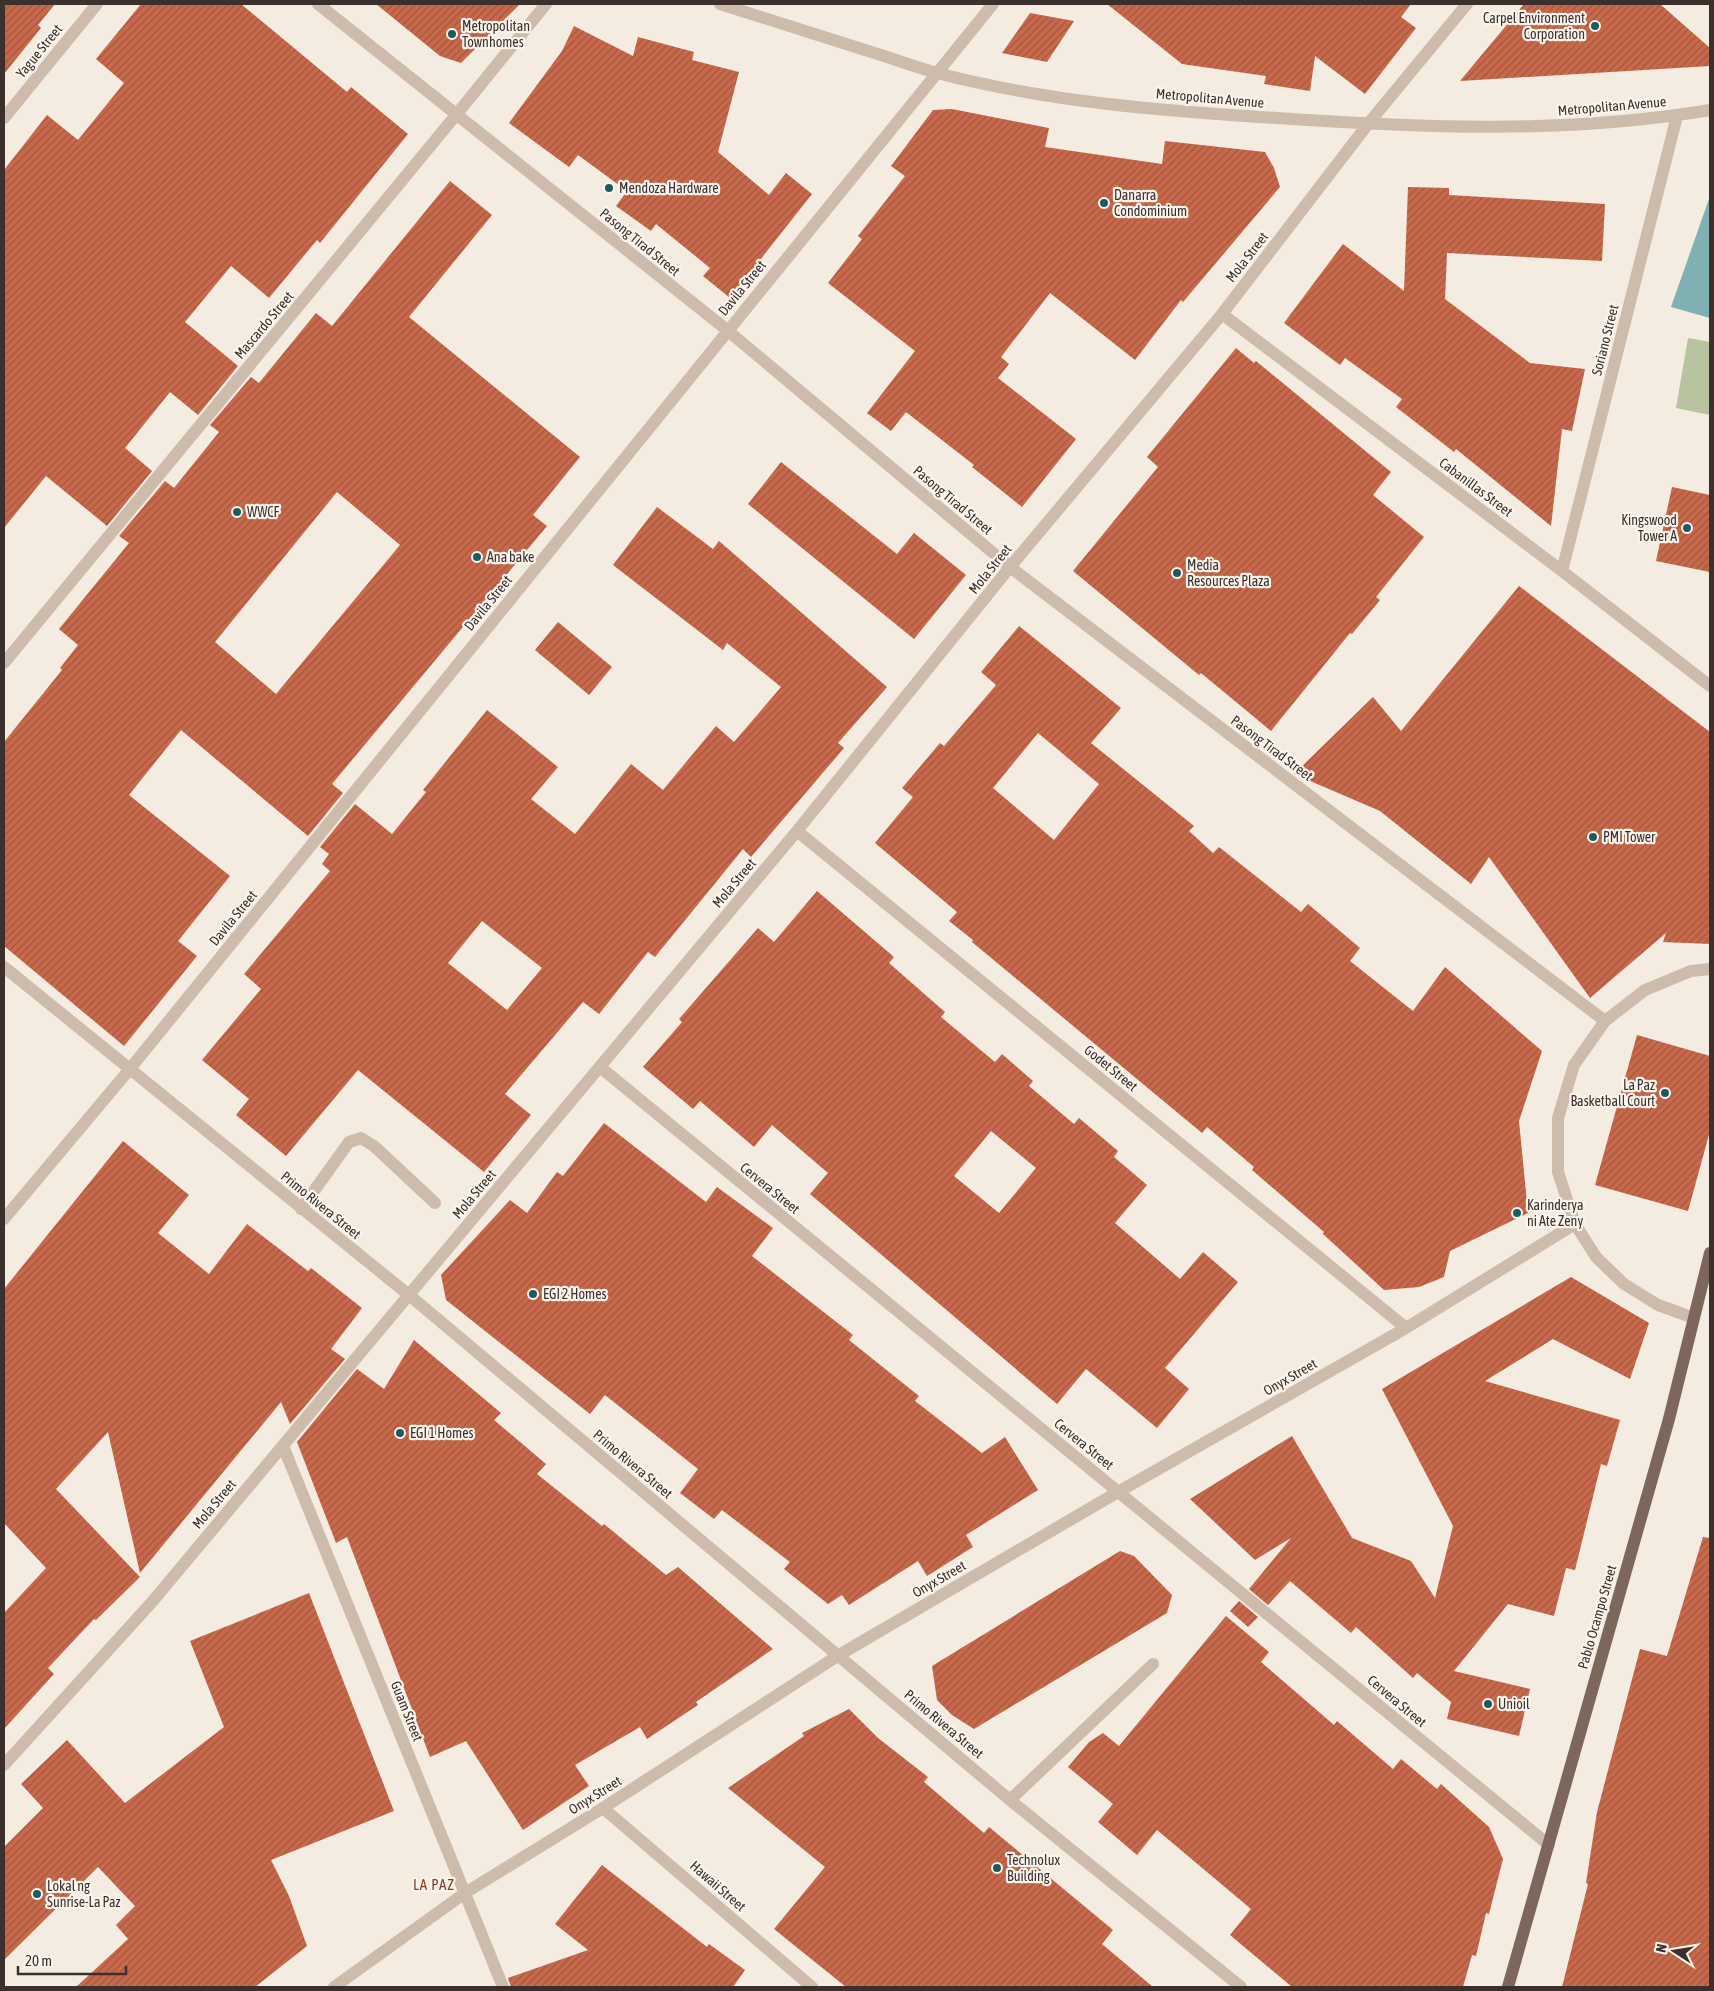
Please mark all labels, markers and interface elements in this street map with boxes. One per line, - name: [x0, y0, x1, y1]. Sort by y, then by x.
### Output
- place label: Carpel Environment Corporation: [1483, 10, 1585, 42]
- place label: Metropolitan Townhomes: [462, 18, 530, 50]
- marker: Carpel Environment Corporation: [1589, 20, 1601, 32]
- street label: Yague Street: [13, 21, 65, 81]
- marker: Metropolitan Townhomes: [446, 28, 458, 40]
- street label: Metropolitan Avenue: [1155, 85, 1265, 111]
- street label: Metropolitan Avenue: [1557, 93, 1667, 119]
- place label: Mendoza Hardware: [619, 180, 719, 196]
- marker: Mendoza Hardware: [603, 182, 615, 194]
- place label: Danarra Condominium: [1114, 187, 1187, 219]
- marker: Danarra Condominium: [1098, 197, 1110, 209]
- street label: Pasong Tirad Street: [597, 205, 683, 279]
- street label: Mola Street: [1223, 229, 1271, 285]
- street label: Davila Street: [715, 257, 769, 319]
- street label: Mascardo Street: [231, 288, 297, 362]
- street label: Soriano Street: [1588, 303, 1622, 377]
- street label: Cabanillas Street: [1436, 454, 1516, 520]
- street label: Pasong Tirad Street: [910, 462, 996, 538]
- place label: WWCF: [247, 504, 279, 520]
- marker: WWCF: [231, 506, 243, 518]
- place label: Kingswood Tower A: [1621, 512, 1677, 544]
- marker: Kingswood Tower A: [1681, 522, 1693, 534]
- street label: Mola Street: [965, 541, 1015, 597]
- place label: Ana bake: [487, 549, 534, 565]
- marker: Ana bake: [471, 551, 483, 563]
- place label: Media Resources Plaza: [1187, 557, 1270, 589]
- marker: Media Resources Plaza: [1171, 567, 1183, 579]
- street label: Davila Street: [461, 572, 515, 634]
- street label: Pasong Tirad Street: [1228, 712, 1316, 784]
- place label: PMI Tower: [1603, 829, 1656, 845]
- marker: PMI Tower: [1587, 831, 1599, 843]
- street label: Mola Street: [709, 855, 759, 911]
- street label: Davila Street: [206, 887, 260, 949]
- street label: Godet Street: [1081, 1042, 1141, 1094]
- place label: La Paz Basketball Court: [1570, 1077, 1655, 1109]
- marker: La Paz Basketball Court: [1659, 1087, 1671, 1099]
- street label: Cervera Street: [737, 1159, 803, 1217]
- street label: Mola Street: [449, 1166, 499, 1222]
- street label: Primo Rivera Street: [278, 1168, 364, 1242]
- place label: Karinderya ni Ate Zeny: [1527, 1197, 1584, 1229]
- marker: Karinderya ni Ate Zeny: [1511, 1207, 1523, 1219]
- place label: EGI 2 Homes: [543, 1286, 607, 1302]
- marker: EGI 2 Homes: [527, 1288, 539, 1300]
- street label: Onyx Street: [1260, 1355, 1320, 1399]
- street label: Cervera Street: [1051, 1415, 1117, 1473]
- place label: EGI 1 Homes: [410, 1425, 474, 1441]
- street label: Primo Rivera Street: [590, 1426, 676, 1502]
- marker: EGI 1 Homes: [394, 1427, 406, 1439]
- street label: Mola Street: [189, 1476, 239, 1532]
- street label: Onyx Street: [909, 1557, 969, 1601]
- street label: Pablo Ocampo Street: [1574, 1563, 1620, 1671]
- street label: Cervera Street: [1364, 1672, 1430, 1730]
- street label: Guam Street: [388, 1679, 426, 1743]
- street label: Primo Rivera Street: [901, 1686, 987, 1762]
- place label: Unioil: [1498, 1696, 1530, 1712]
- marker: Unioil: [1482, 1698, 1494, 1710]
- street label: Onyx Street: [566, 1773, 624, 1817]
- place label: Technolux Building: [1007, 1852, 1060, 1884]
- street label: Hawaii Street: [687, 1858, 749, 1914]
- marker: Technolux Building: [991, 1862, 1003, 1874]
- district label: LA PAZ: [413, 1876, 455, 1893]
- place label: Lokal ng Sunrise-La Paz: [47, 1878, 121, 1910]
- marker: Lokal ng Sunrise-La Paz: [31, 1888, 43, 1900]
- north arrow: [1649, 1926, 1699, 1976]
- text: N: [1653, 1943, 1670, 1954]
- scale bar: [18, 1944, 125, 1976]
- text: 20 m: [25, 1952, 52, 1969]

